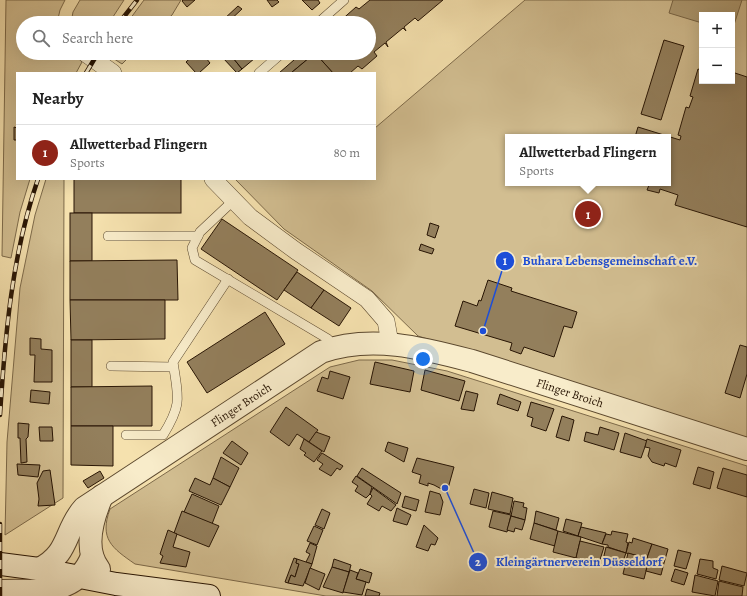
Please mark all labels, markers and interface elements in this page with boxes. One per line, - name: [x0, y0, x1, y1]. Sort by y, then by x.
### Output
- map controls: [699, 12, 735, 84]
- button: +: [699, 12, 735, 48]
- search box: [16, 16, 376, 60]
- icon: search: [30, 27, 52, 49]
- text: Search here: [62, 28, 133, 48]
- button: −: [699, 48, 735, 84]
- text: Nearby: [32, 87, 83, 110]
- text: Allwetterbad Flingern: [70, 134, 207, 154]
- popup: [505, 134, 671, 186]
- text: Allwetterbad Flingern: [519, 142, 657, 162]
- text: 1: [43, 144, 47, 161]
- text: 80 m: [333, 144, 360, 161]
- text: Sports: [70, 154, 105, 171]
- text: Sports: [519, 162, 554, 179]
- pin: 1: [575, 199, 601, 229]
- callout: Buhara Lebensgemeinschaft e.V.: [495, 248, 705, 273]
- text: Buhara Lebensgemeinschaft e.V.: [523, 252, 697, 269]
- text: 1: [503, 253, 508, 269]
- your location: [413, 349, 433, 369]
- street label: Flinger Broich: [534, 375, 606, 412]
- street label: Flinger Broich: [207, 379, 275, 431]
- callout: Kleingärtnerverein Düsseldorf: [468, 549, 670, 574]
- text: Kleingärtnerverein Düsseldorf: [496, 553, 665, 570]
- text: 2: [475, 554, 481, 570]

